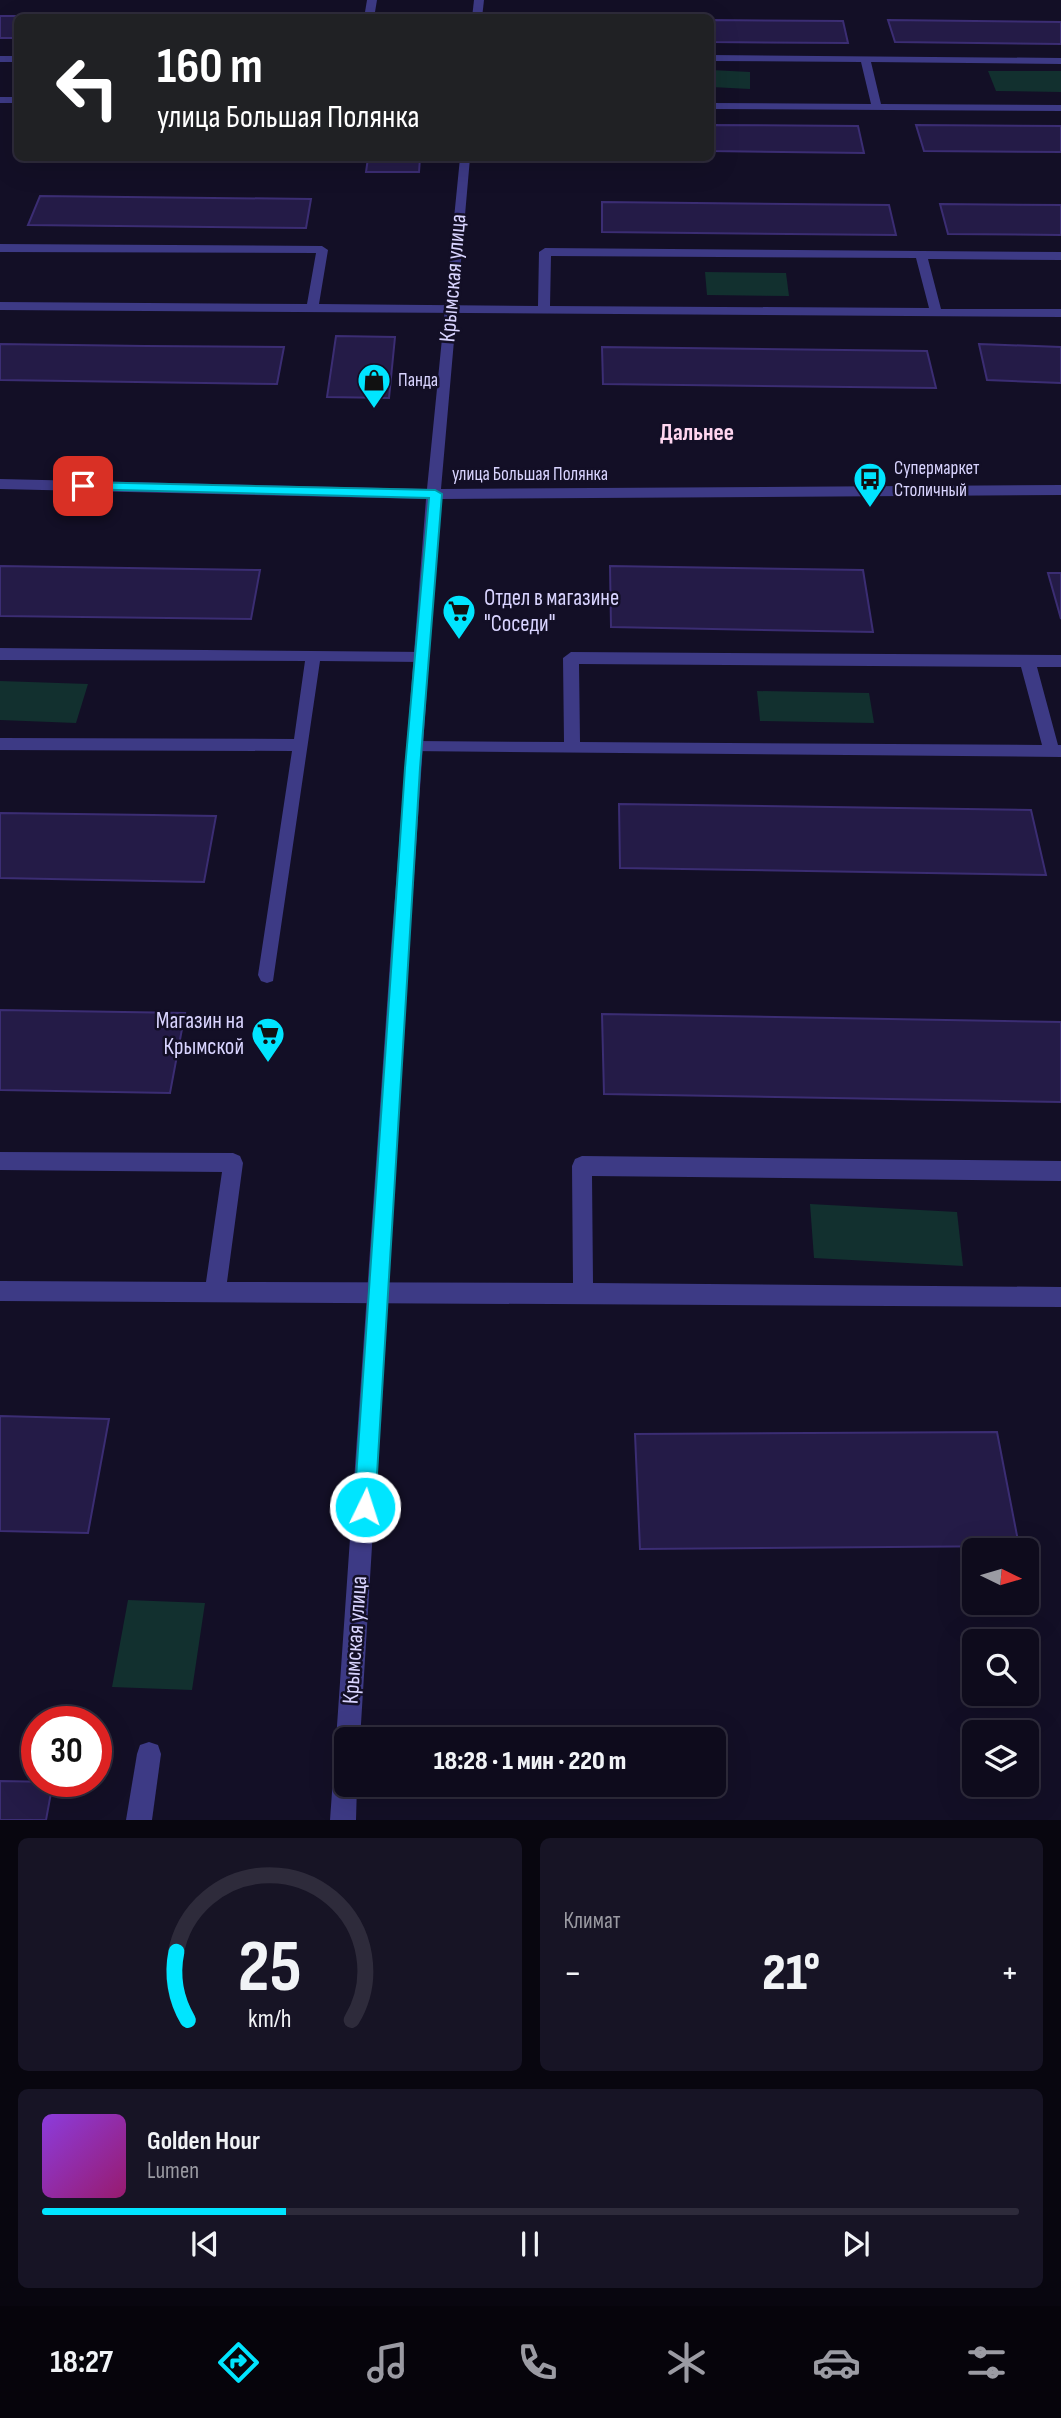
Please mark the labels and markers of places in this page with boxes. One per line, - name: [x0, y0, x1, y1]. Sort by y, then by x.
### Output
- shop icon: Панда: [355, 361, 393, 410]
- place label: Панда: [398, 369, 438, 392]
- pin: [53, 456, 113, 516]
- place label: Супермаркет Столичный: [894, 457, 980, 502]
- bus stop icon: Супермаркет Столичный: [851, 460, 889, 509]
- place label: Отдел в магазине "Соседи": [484, 584, 619, 638]
- supermarket icon: Отдел в магазине "Соседи": [440, 592, 478, 641]
- place label: Магазин на Крымской: [156, 1007, 244, 1061]
- supermarket icon: Магазин на Крымской: [249, 1015, 287, 1064]

